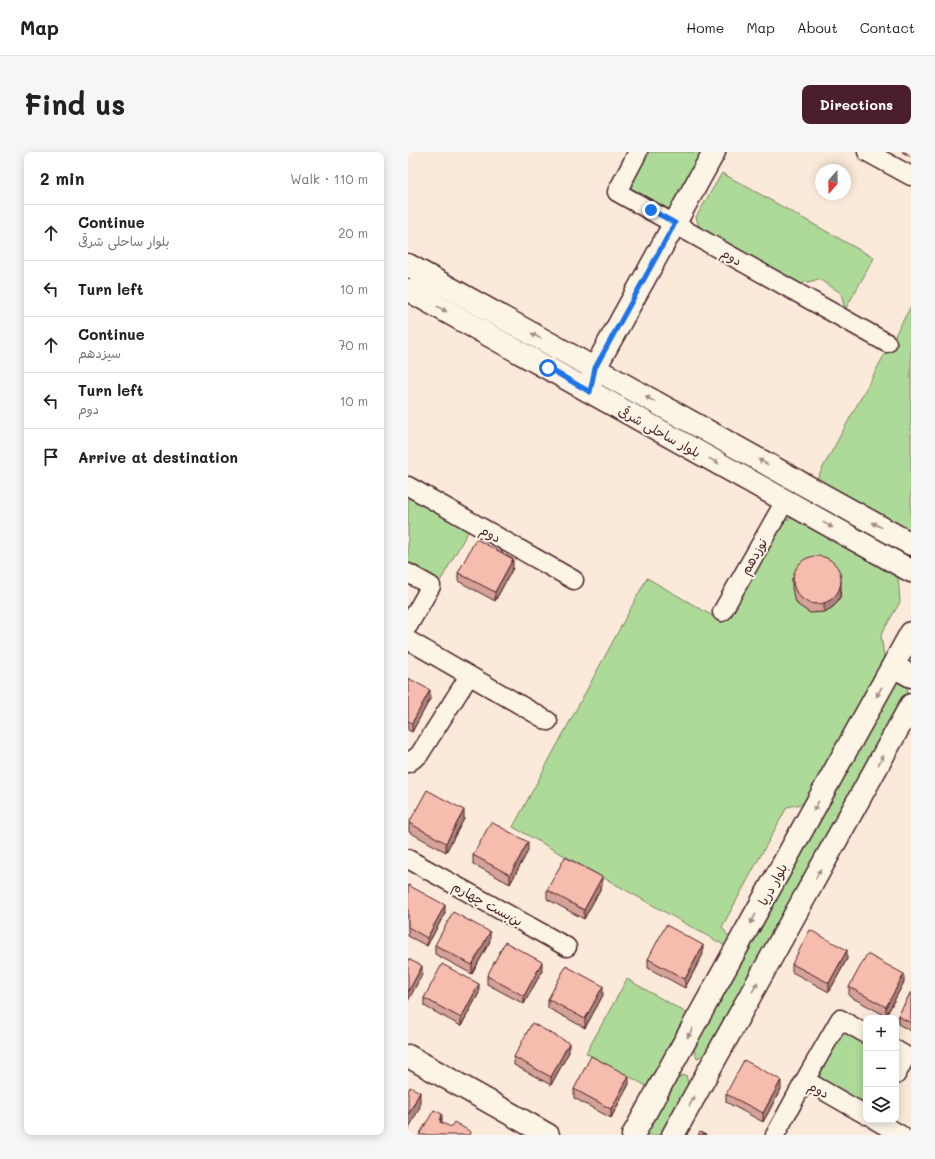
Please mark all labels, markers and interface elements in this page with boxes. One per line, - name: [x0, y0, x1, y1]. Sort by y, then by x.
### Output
- text: Map: [20, 15, 59, 40]
- text: Home: [686, 18, 724, 37]
- text: Map: [746, 18, 775, 37]
- text: About: [797, 18, 838, 37]
- text: Contact: [860, 18, 915, 37]
- button: Directions: [802, 85, 911, 124]
- text: Find us: [24, 86, 125, 122]
- north arrow: [815, 164, 851, 200]
- text: 2 min: [40, 167, 85, 189]
- text: Walk · 110 m: [290, 170, 368, 187]
- route end: [642, 201, 660, 219]
- text: Continue: [78, 212, 145, 232]
- icon: ahead: [40, 222, 62, 244]
- text: 20 m: [338, 224, 368, 241]
- text: بلوار ساحلی شرقی: [78, 232, 169, 249]
- street label: دوم: [717, 243, 745, 271]
- icon: left: [40, 278, 62, 300]
- text: Turn left: [78, 279, 143, 299]
- text: 10 m: [340, 280, 368, 297]
- one-way arrow: [436, 306, 448, 313]
- text: Continue: [78, 324, 145, 344]
- one-way arrow: [530, 332, 542, 339]
- icon: ahead: [40, 334, 62, 356]
- text: 70 m: [338, 336, 368, 353]
- text: سیزدهم: [78, 344, 121, 361]
- route start: [539, 359, 557, 377]
- text: Turn left: [78, 380, 143, 400]
- icon: left: [40, 390, 62, 412]
- text: 10 m: [340, 392, 368, 409]
- one-way arrow: [644, 395, 656, 402]
- text: دوم: [78, 400, 99, 417]
- street label: بلوار ساحلی شرقی: [615, 401, 704, 462]
- icon: arrive: [40, 446, 62, 468]
- text: Arrive at destination: [78, 447, 238, 467]
- one-way arrow: [709, 458, 720, 465]
- one-way arrow: [758, 459, 769, 465]
- street label: دوم: [476, 520, 504, 548]
- one-way arrow: [822, 521, 834, 528]
- one-way arrow: [871, 522, 883, 529]
- street label: نوزدهم: [736, 535, 773, 579]
- one-way arrow: [875, 686, 882, 698]
- one-way arrow: [877, 754, 884, 766]
- one-way arrow: [812, 800, 819, 812]
- street label: بلوار دریا: [754, 860, 791, 909]
- one-way arrow: [814, 868, 821, 879]
- street label: بن‌بست چهارم: [448, 877, 526, 932]
- one-way arrow: [749, 914, 756, 925]
- one-way arrow: [752, 981, 758, 993]
- map controls: [863, 1015, 899, 1123]
- button: +: [863, 1015, 899, 1051]
- one-way arrow: [686, 1027, 693, 1039]
- button: −: [863, 1051, 899, 1087]
- street label: دوم: [804, 1077, 832, 1104]
- button: layers: [863, 1087, 899, 1123]
- one-way arrow: [688, 1095, 695, 1107]

